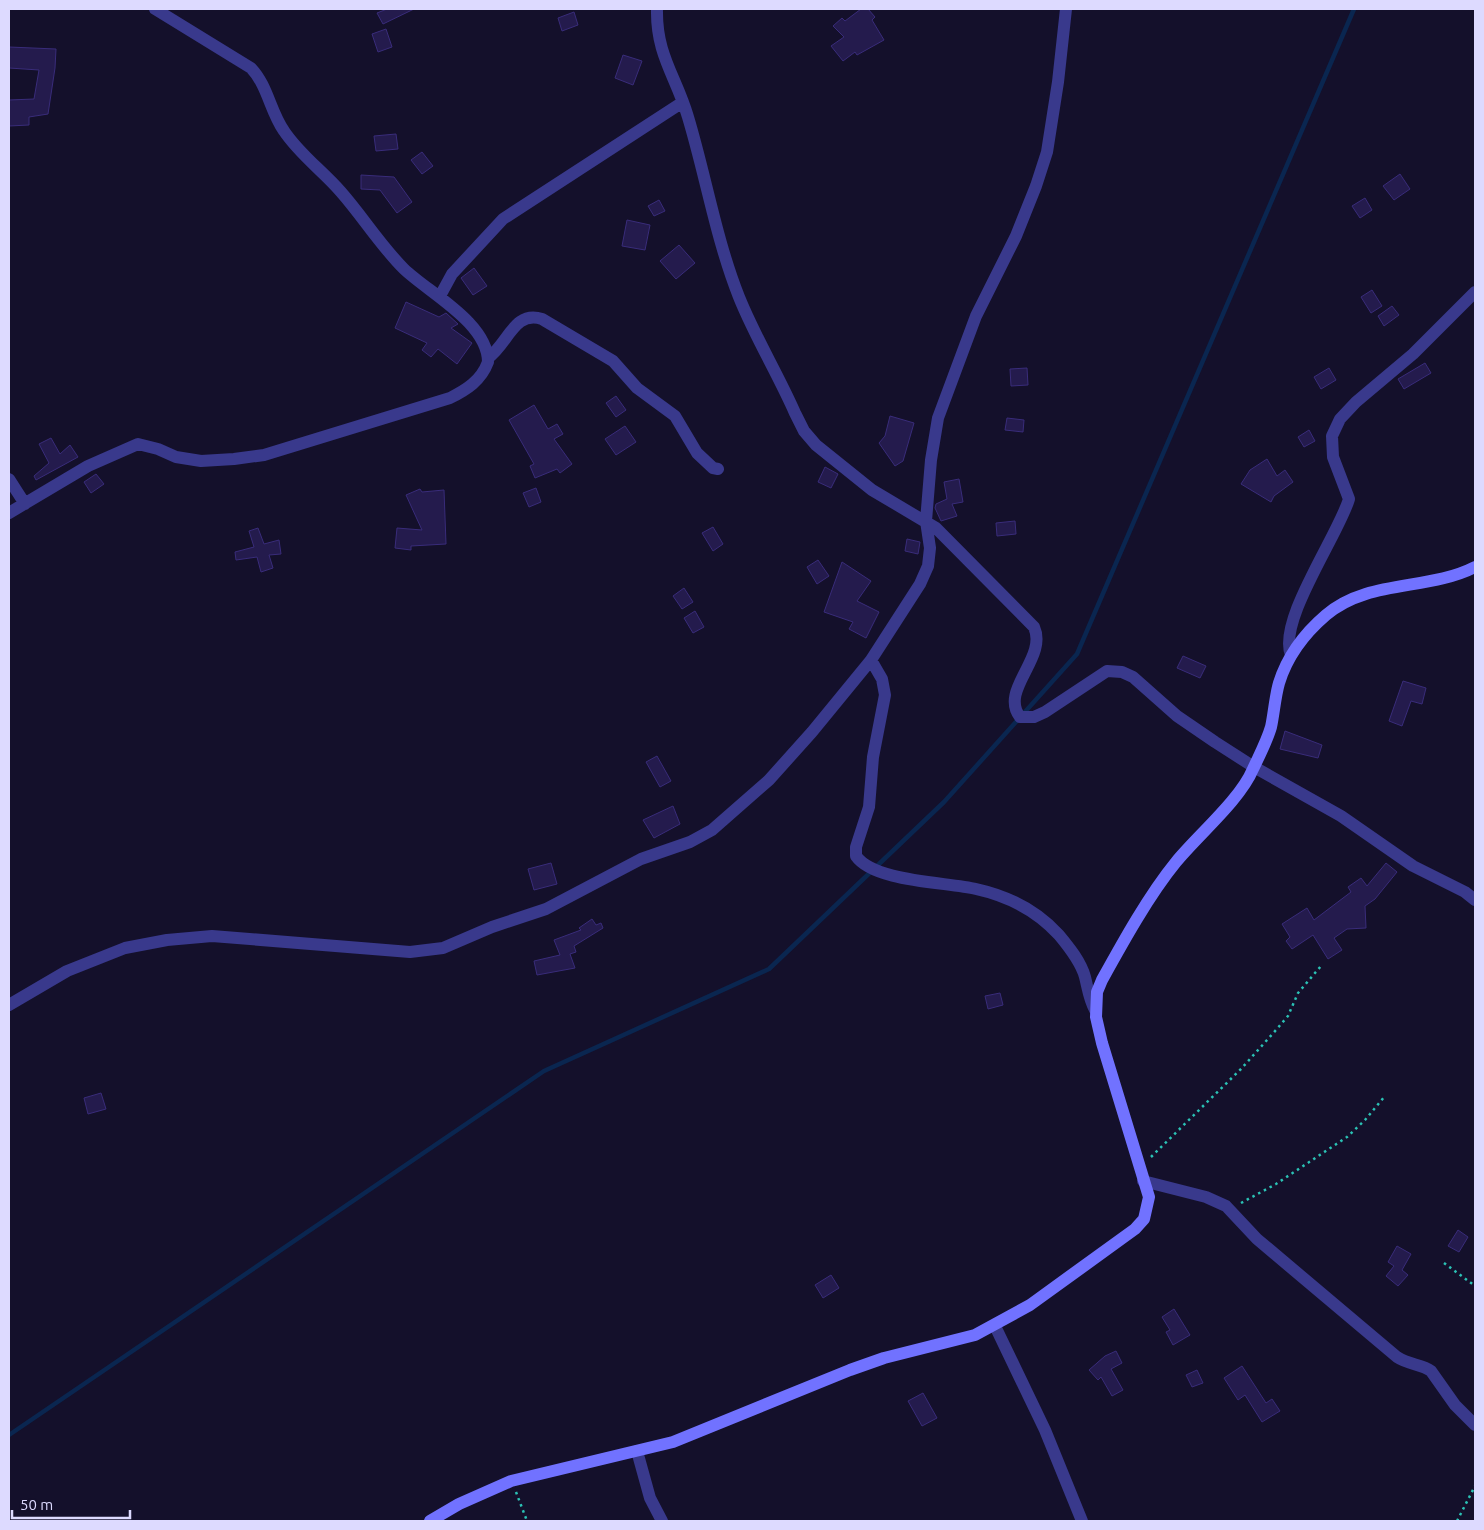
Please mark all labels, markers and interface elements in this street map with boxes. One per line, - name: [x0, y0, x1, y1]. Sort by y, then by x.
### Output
- scale bar: [12, 1488, 130, 1520]
- text: 50 m: [20, 1496, 53, 1513]

